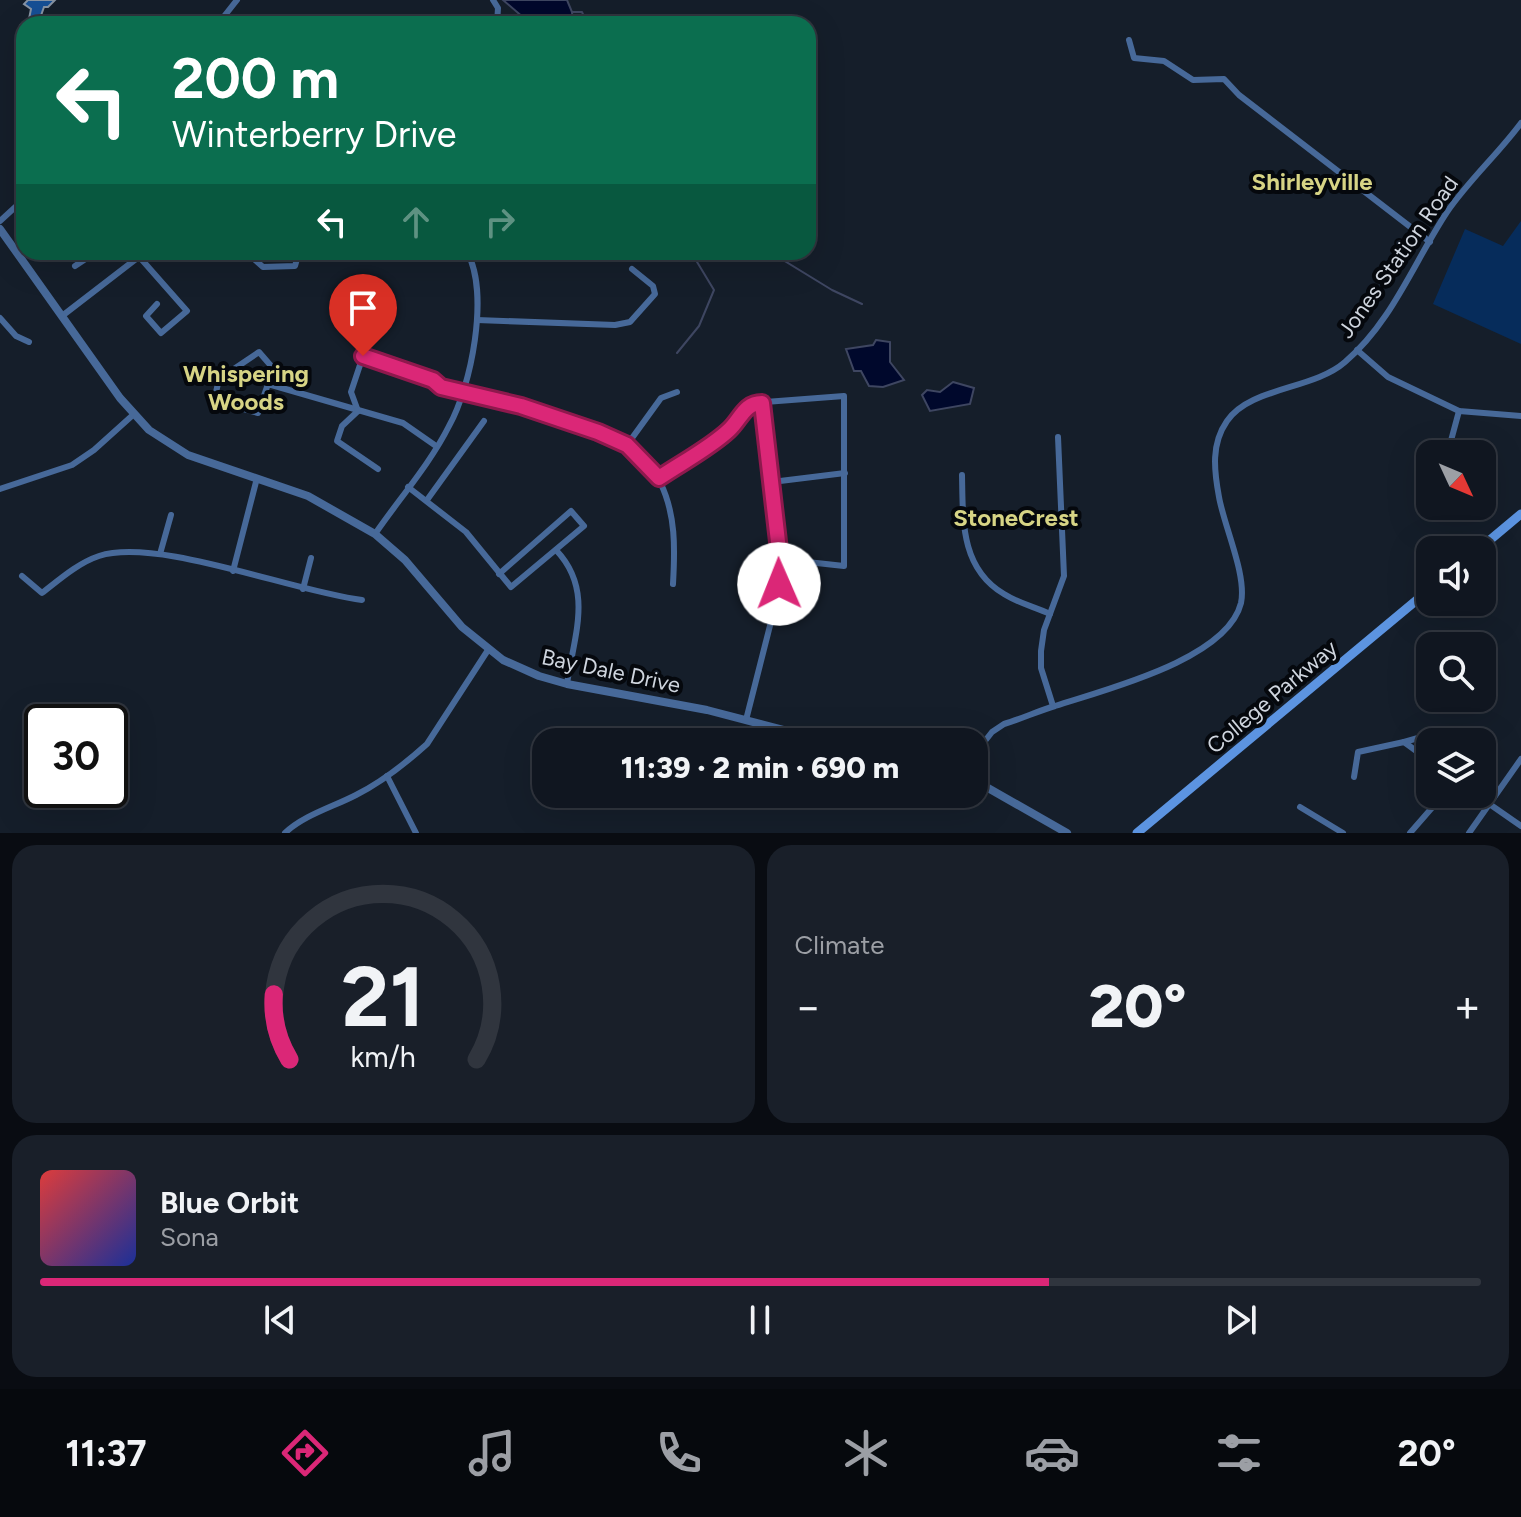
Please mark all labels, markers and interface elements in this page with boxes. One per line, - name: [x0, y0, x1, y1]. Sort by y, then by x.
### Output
- text: 200 m: [172, 45, 339, 112]
- icon: left: [40, 48, 144, 152]
- text: Winterberry Drive: [172, 113, 457, 156]
- district label: Shirleyville: [1252, 167, 1372, 196]
- street label: Jones Station Road: [1332, 171, 1464, 343]
- icon: left: [310, 200, 354, 244]
- icon: ahead: [394, 200, 438, 244]
- icon: right: [478, 200, 522, 244]
- pin: [329, 274, 397, 356]
- icon: arrive: [341, 286, 385, 330]
- district label: Whispering Woods: [183, 359, 309, 416]
- north arrow: [1416, 440, 1496, 520]
- map controls: [1416, 440, 1496, 808]
- district label: StoneCrest: [953, 503, 1079, 532]
- button: sound: [1416, 536, 1496, 616]
- position arrow: [737, 542, 821, 626]
- button: search: [1416, 632, 1496, 712]
- street label: College Parkway: [1201, 634, 1343, 759]
- street label: Bay Dale Drive: [539, 643, 683, 699]
- speed limit sign: 30: [24, 704, 128, 808]
- button: layers: [1416, 728, 1496, 808]
- text: 11:39 · 2 min · 690 m: [621, 749, 899, 786]
- text: Climate: [795, 929, 884, 961]
- text: 21: [342, 947, 425, 1047]
- text: 20°: [1089, 970, 1186, 1042]
- text: −: [795, 980, 822, 1033]
- text: +: [1454, 980, 1481, 1033]
- text: km/h: [351, 1040, 416, 1074]
- text: Blue Orbit: [160, 1184, 299, 1221]
- text: Sona: [160, 1221, 219, 1253]
- icon: previous: [258, 1298, 302, 1342]
- icon: pause: [738, 1298, 782, 1342]
- icon: next: [1219, 1298, 1263, 1342]
- icon: directions: [277, 1425, 333, 1481]
- icon: music: [464, 1425, 520, 1481]
- icon: phone: [651, 1425, 707, 1481]
- icon: climate: [838, 1425, 894, 1481]
- icon: car: [1024, 1425, 1080, 1481]
- icon: filters: [1211, 1425, 1267, 1481]
- text: 11:37: [65, 1432, 147, 1475]
- text: 20°: [1398, 1432, 1456, 1475]

